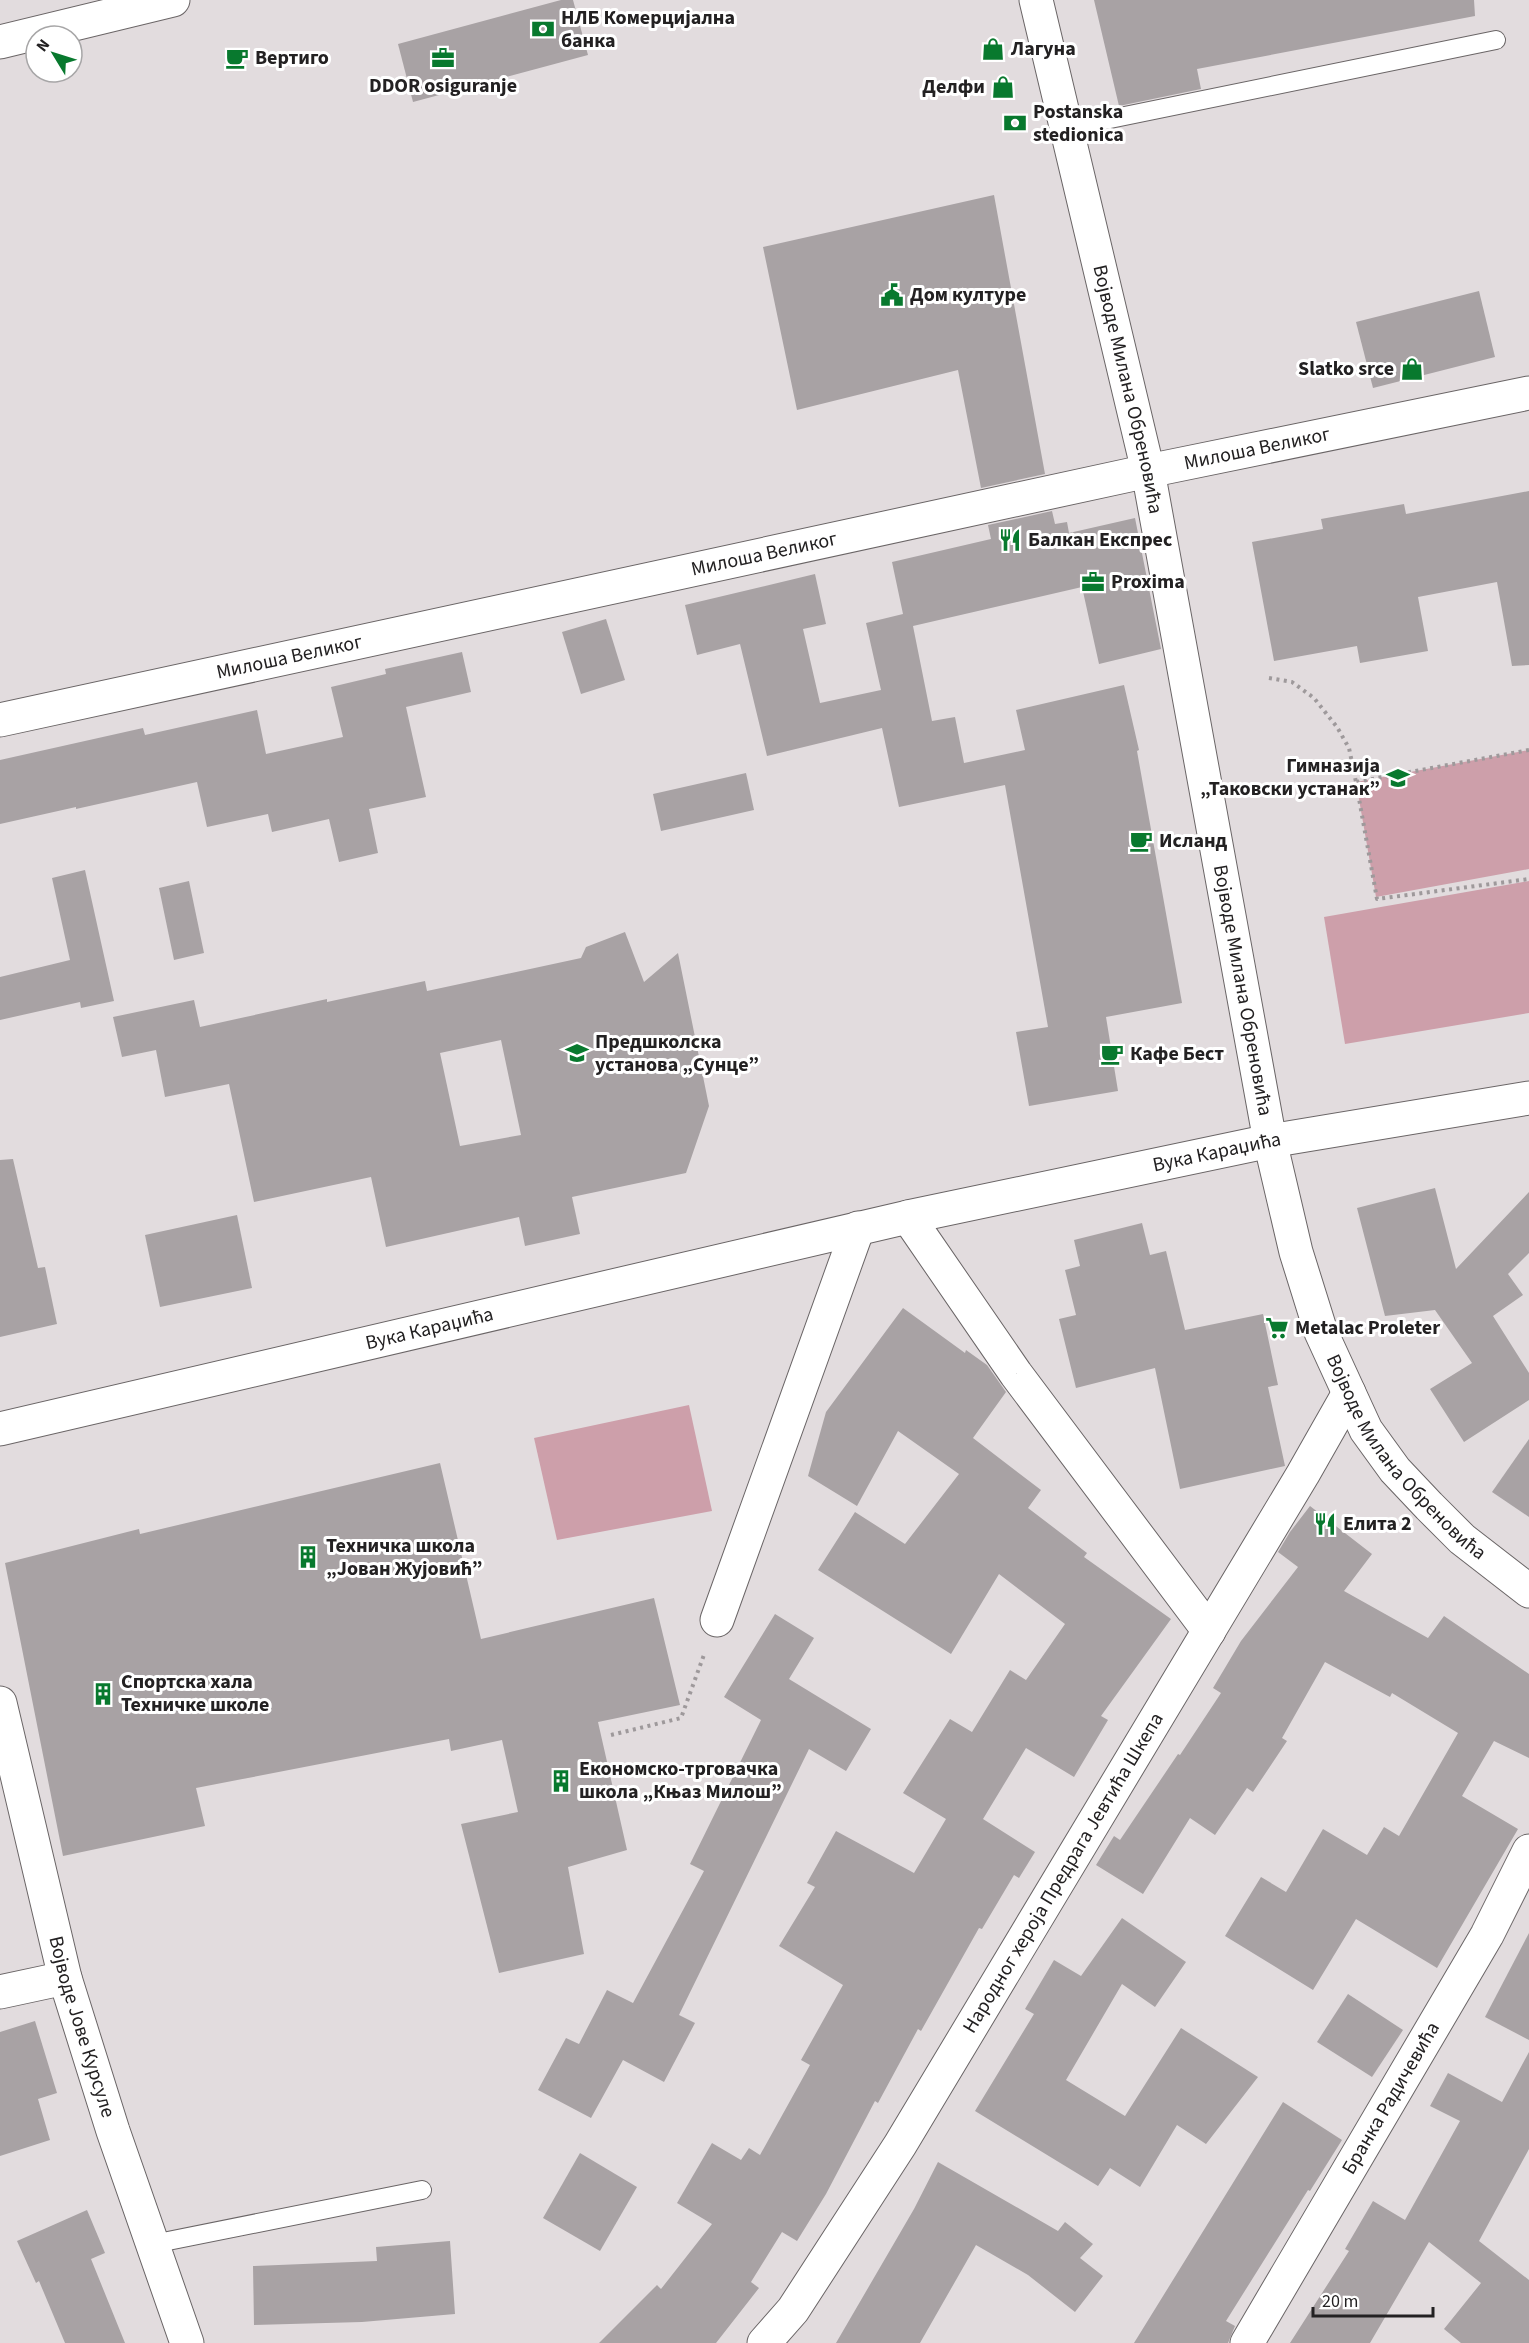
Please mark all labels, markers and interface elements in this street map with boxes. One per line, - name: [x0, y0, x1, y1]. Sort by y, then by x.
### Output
- place label: НЛБ Комерцијална банка: [561, 4, 735, 55]
- bank icon: НЛБ Комерцијална банка: [530, 16, 556, 42]
- north arrow: [24, 24, 84, 84]
- text: N: [31, 34, 55, 56]
- place label: Лагуна: [1010, 35, 1076, 63]
- shop icon: Лагуна: [980, 36, 1006, 62]
- place label: Вертиго: [255, 44, 329, 72]
- cafe icon: Вертиго: [224, 45, 250, 71]
- office icon: DDOR osiguranje: [430, 45, 456, 71]
- place label: DDOR osiguranje: [369, 72, 517, 100]
- place label: Делфи: [922, 73, 985, 101]
- shop icon: Делфи: [990, 74, 1016, 100]
- place label: Postanska stedionica: [1033, 98, 1124, 149]
- bank icon: Postanska stedionica: [1002, 110, 1028, 136]
- street label: Војводе Милана Обреновића: [1085, 262, 1170, 516]
- place label: Дом културе: [910, 281, 1026, 309]
- public building icon: Дом културе: [879, 282, 905, 308]
- place label: Slatko srce: [1298, 355, 1394, 383]
- shop icon: Slatko srce: [1399, 356, 1425, 382]
- street label: Милоша Великог: [1181, 420, 1333, 477]
- street label: Милоша Великог: [689, 525, 840, 584]
- place label: Балкан Експрес: [1028, 526, 1172, 554]
- restaurant icon: Балкан Експрес: [997, 527, 1023, 553]
- place label: Proxima: [1111, 568, 1185, 596]
- office icon: Proxima: [1080, 569, 1106, 595]
- street label: Милоша Великог: [214, 628, 365, 687]
- place label: Гимназија „Таковски устанак”: [1200, 752, 1380, 803]
- school or university icon: Гимназија „Таковски устанак”: [1385, 765, 1411, 791]
- place label: Исланд: [1159, 827, 1228, 855]
- cafe icon: Исланд: [1128, 828, 1154, 854]
- street label: Војводе Милана Обреновића: [1206, 863, 1279, 1118]
- place label: Предшколска установа „Сунце”: [595, 1028, 759, 1079]
- school or university icon: Предшколска установа „Сунце”: [564, 1040, 590, 1066]
- place label: Кафе Бест: [1130, 1040, 1224, 1068]
- cafe icon: Кафе Бест: [1099, 1041, 1125, 1067]
- street label: Вука Караџића: [1150, 1125, 1283, 1179]
- street label: Вука Караџића: [363, 1300, 496, 1357]
- place label: Metalac Proleter: [1295, 1314, 1440, 1342]
- supermarket icon: Metalac Proleter: [1264, 1315, 1290, 1341]
- street label: Војводе Милана Обреновића: [1319, 1350, 1492, 1567]
- place label: Елита 2: [1343, 1510, 1412, 1538]
- restaurant icon: Елита 2: [1312, 1511, 1338, 1537]
- place label: Техничка школа „Јован Жујовић”: [326, 1532, 483, 1583]
- building icon: Техничка школа „Јован Жујовић”: [295, 1544, 321, 1570]
- place label: Спортска хала Техничке школе: [121, 1668, 269, 1719]
- building icon: Спортска хала Техничке школе: [90, 1681, 116, 1707]
- street label: Народног хероја Предрага Јевтића Шкепа: [956, 1707, 1171, 2039]
- place label: Економско-трговачка школа „Књаз Милош”: [579, 1755, 782, 1806]
- building icon: Економско-трговачка школа „Књаз Милош”: [548, 1768, 574, 1794]
- street label: Војводе Јове Курсуле: [42, 1933, 122, 2121]
- street label: Бранка Радичевића: [1335, 2017, 1447, 2180]
- scale bar: [1313, 2280, 1433, 2318]
- text: 20 m: [1322, 2289, 1358, 2314]

